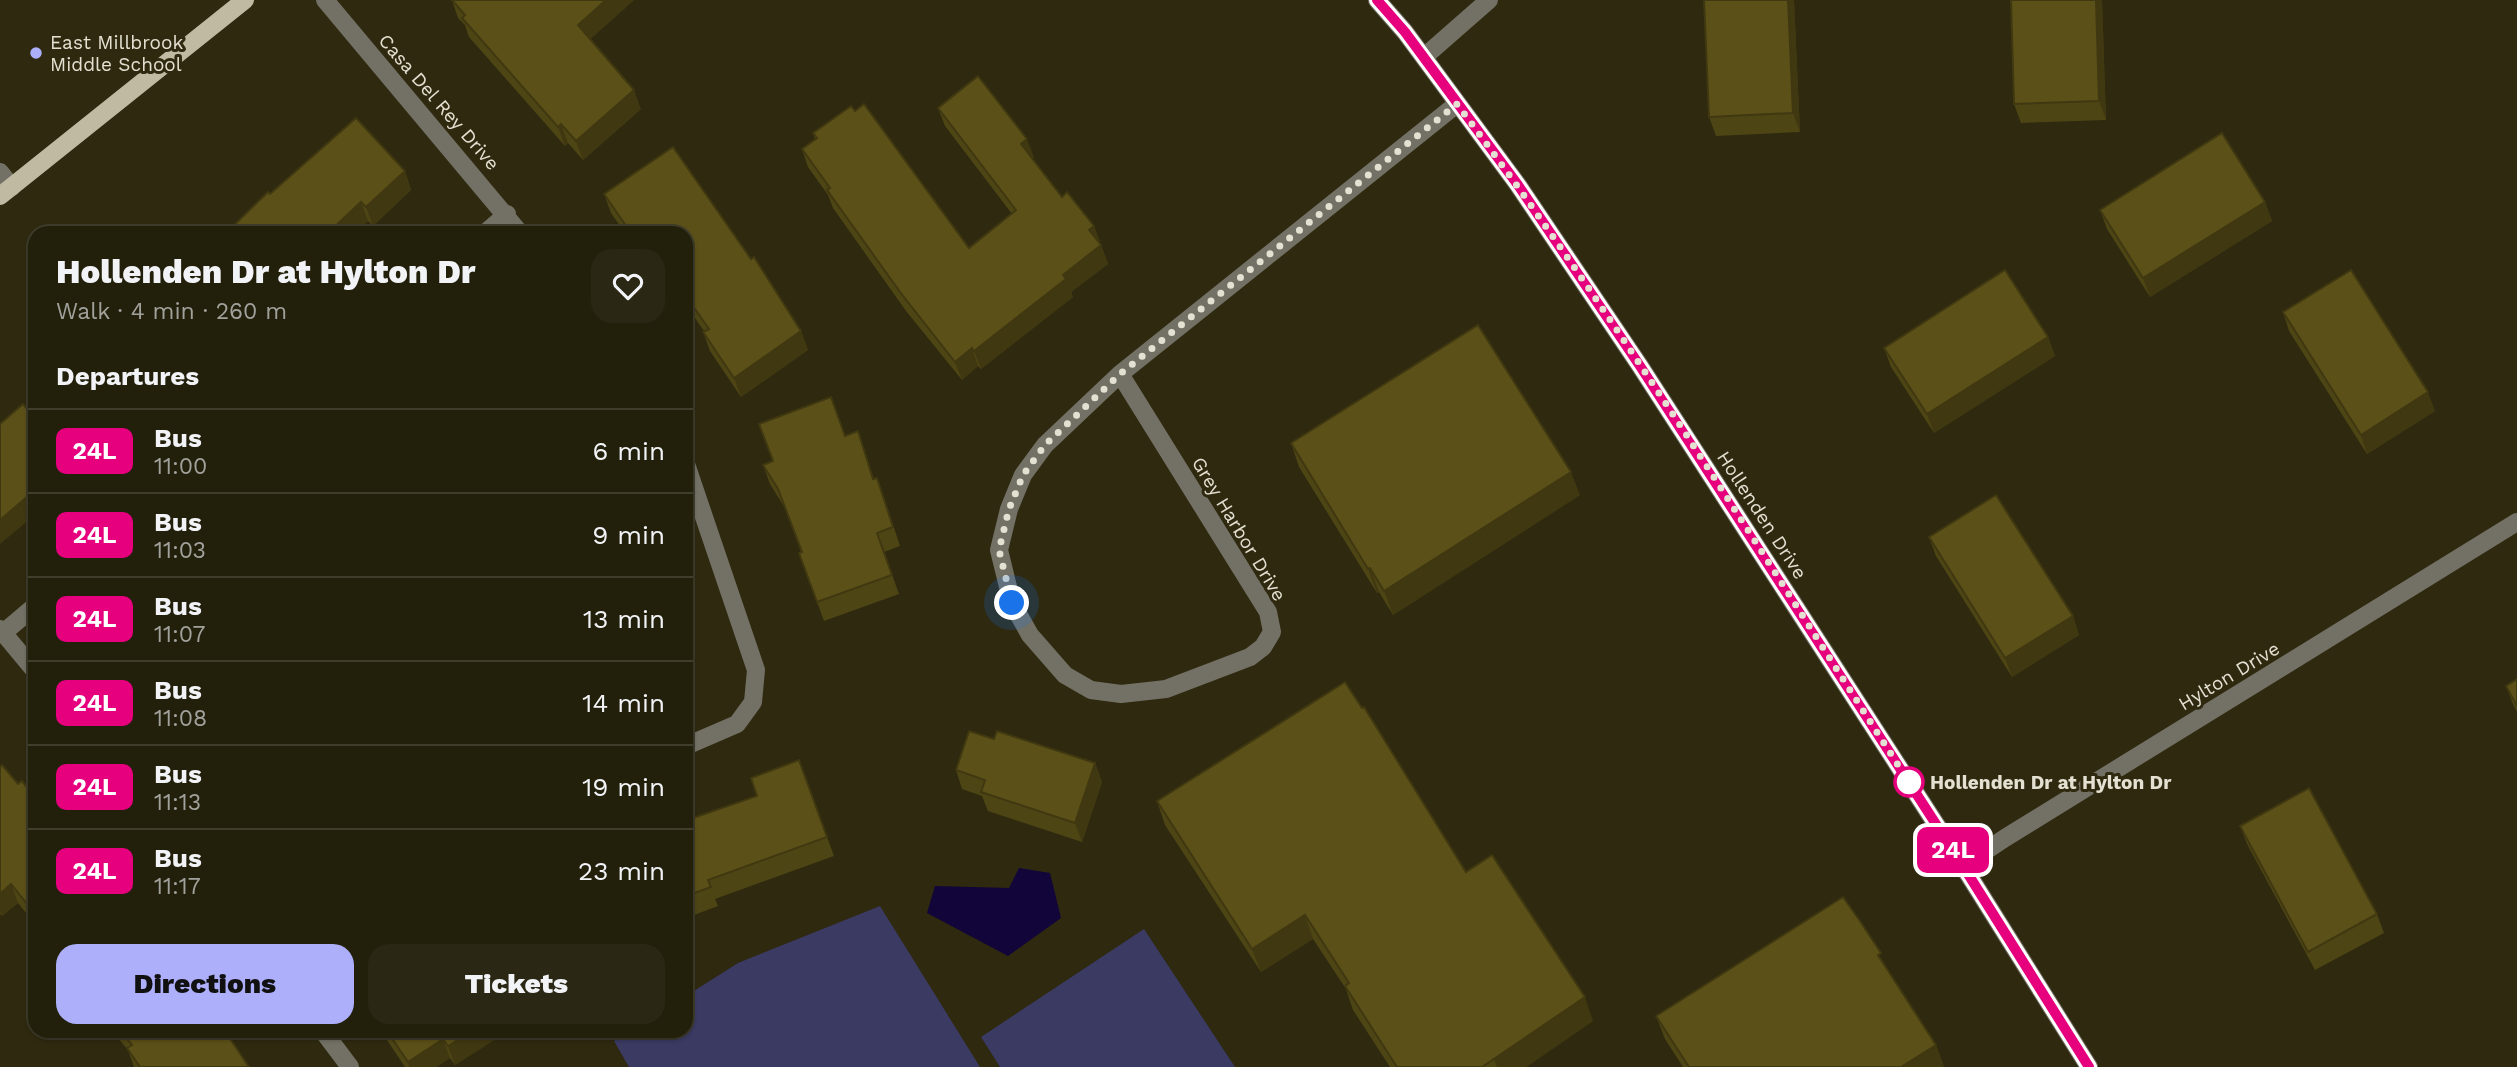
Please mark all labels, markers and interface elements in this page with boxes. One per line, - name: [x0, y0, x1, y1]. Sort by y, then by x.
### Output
- street label: Casa Del Rey Drive: [374, 29, 504, 175]
- place label: East Millbrook Middle School: [50, 31, 183, 76]
- marker: East Millbrook Middle School: [28, 45, 44, 61]
- button: heart: [591, 249, 665, 323]
- text: Hollenden Dr at Hylton Dr: [56, 252, 475, 291]
- text: Walk · 4 min · 260 m: [56, 298, 287, 325]
- text: Departures: [56, 361, 199, 391]
- text: Bus: [154, 423, 202, 453]
- text: 6 min: [593, 436, 665, 466]
- text: 24L: [73, 437, 116, 465]
- street label: Hollenden Drive: [1712, 447, 1812, 583]
- text: 11:00: [154, 453, 207, 480]
- street label: Grey Harbor Drive: [1187, 453, 1291, 605]
- text: Bus: [154, 507, 202, 537]
- text: 9 min: [592, 520, 665, 550]
- text: 24L: [73, 521, 116, 549]
- text: 11:03: [154, 537, 206, 564]
- your location: [994, 585, 1029, 620]
- text: Bus: [154, 591, 202, 621]
- text: 13 min: [583, 604, 665, 634]
- text: 24L: [73, 605, 116, 633]
- text: 11:07: [154, 621, 206, 648]
- street label: Hylton Drive: [2174, 637, 2284, 715]
- text: Bus: [154, 675, 202, 705]
- text: 14 min: [582, 688, 665, 718]
- text: 24L: [73, 689, 116, 717]
- text: 11:08: [154, 705, 207, 732]
- text: Bus: [154, 759, 202, 789]
- marker: Hollenden Dr at Hylton Dr: [1894, 767, 1924, 797]
- place label: Hollenden Dr at Hylton Dr: [1930, 771, 2172, 794]
- text: 19 min: [582, 772, 665, 802]
- text: 24L: [73, 773, 116, 801]
- text: 11:13: [154, 789, 201, 816]
- line badge: 24L: [1913, 827, 1993, 873]
- text: 24L: [1931, 836, 1975, 864]
- text: Bus: [154, 843, 202, 873]
- text: 23 min: [578, 856, 665, 886]
- text: 24L: [73, 857, 116, 885]
- text: 11:17: [154, 873, 201, 900]
- button: Directions: [56, 944, 354, 1024]
- button: Tickets: [368, 944, 665, 1024]

